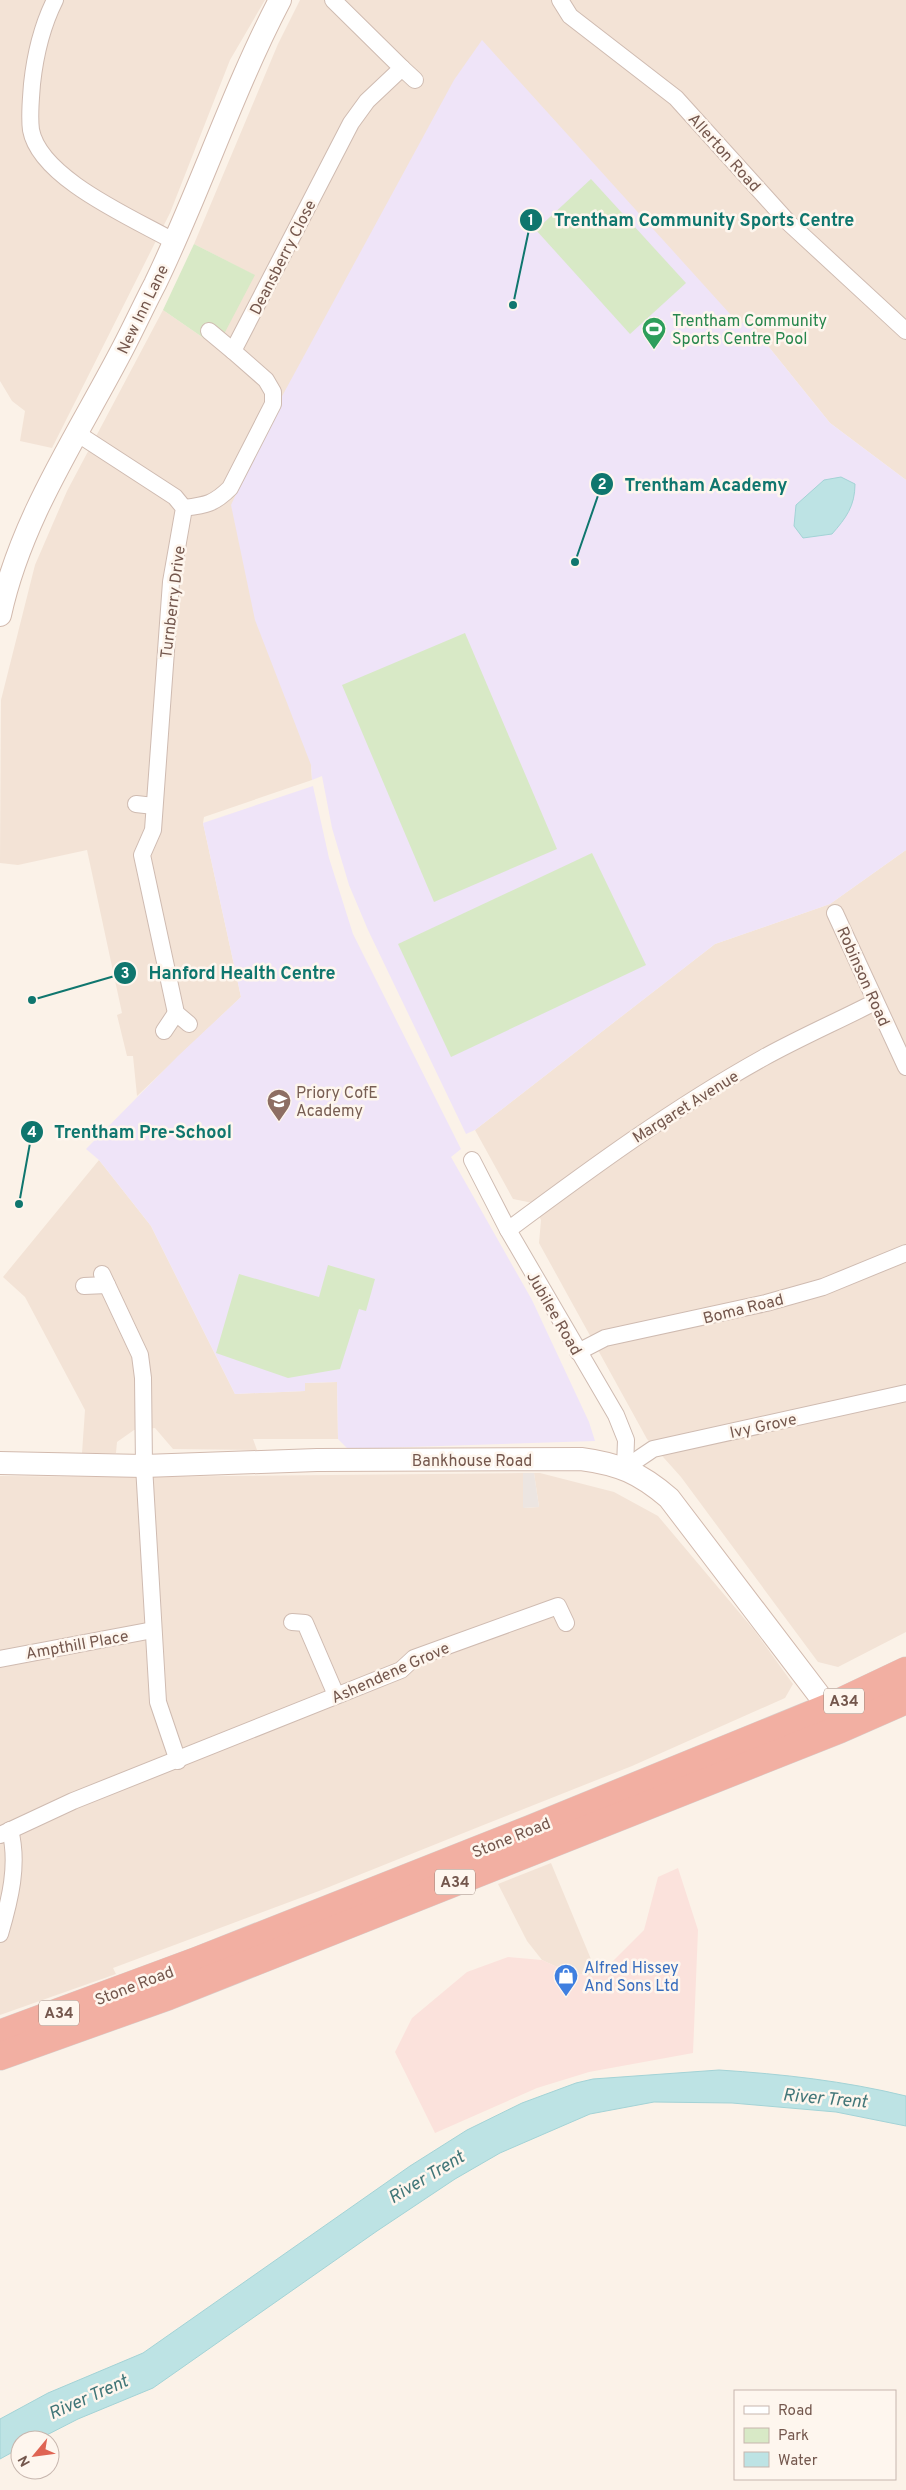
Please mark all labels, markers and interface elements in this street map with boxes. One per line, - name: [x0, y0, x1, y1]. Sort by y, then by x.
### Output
- street label: Allerton Road: [683, 110, 764, 197]
- street label: Deansberry Close: [246, 197, 321, 319]
- callout: Trentham Community Sports Centre: [519, 204, 864, 237]
- text: Trentham Community Sports Centre: [554, 210, 854, 233]
- text: 1: [528, 212, 534, 231]
- street label: New Inn Lane: [114, 262, 174, 358]
- place label: Trentham Community Sports Centre Pool: [672, 312, 827, 350]
- sports icon: Trentham Community Sports Centre Pool: [641, 316, 667, 350]
- callout: Trentham Academy: [589, 468, 798, 501]
- text: Trentham Academy: [624, 475, 788, 498]
- text: 2: [597, 476, 607, 495]
- street label: Turnberry Drive: [157, 545, 191, 660]
- street label: Robinson Road: [831, 924, 893, 1030]
- callout: Hanford Health Centre: [113, 956, 345, 989]
- text: Hanford Health Centre: [148, 963, 336, 986]
- text: 3: [121, 965, 130, 984]
- street label: Margaret Avenue: [629, 1067, 743, 1148]
- place label: Priory CofE Academy: [296, 1084, 378, 1122]
- school or university icon: Priory CofE Academy: [266, 1088, 292, 1122]
- callout: Trentham Pre-School: [19, 1116, 242, 1149]
- text: Trentham Pre-School: [54, 1122, 232, 1145]
- text: 4: [27, 1124, 37, 1143]
- street label: Jubilee Road: [521, 1269, 585, 1359]
- street label: Boma Road: [701, 1290, 786, 1330]
- street label: Ivy Grove: [728, 1410, 799, 1444]
- street label: Bankhouse Road: [412, 1452, 532, 1472]
- street label: Ampthill Place: [24, 1627, 130, 1665]
- street label: Ashendene Grove: [329, 1639, 453, 1709]
- road number: A34: [824, 1688, 864, 1714]
- street label: Stone Road: [470, 1814, 554, 1864]
- road number: A34: [435, 1870, 475, 1894]
- place label: Alfred Hissey And Sons Ltd: [584, 1959, 679, 1997]
- street label: Stone Road: [92, 1963, 177, 2011]
- shop icon: Alfred Hissey And Sons Ltd: [553, 1963, 579, 1997]
- road number: A34: [39, 2000, 79, 2026]
- water label: River Trent: [782, 2084, 870, 2115]
- water label: River Trent: [385, 2146, 470, 2210]
- water label: River Trent: [45, 2370, 134, 2426]
- legend: [734, 2390, 896, 2480]
- text: Road: [778, 2402, 813, 2421]
- text: Park: [778, 2427, 809, 2446]
- north arrow: [10, 2430, 60, 2480]
- text: N: [15, 2452, 35, 2469]
- text: Water: [778, 2452, 818, 2471]

